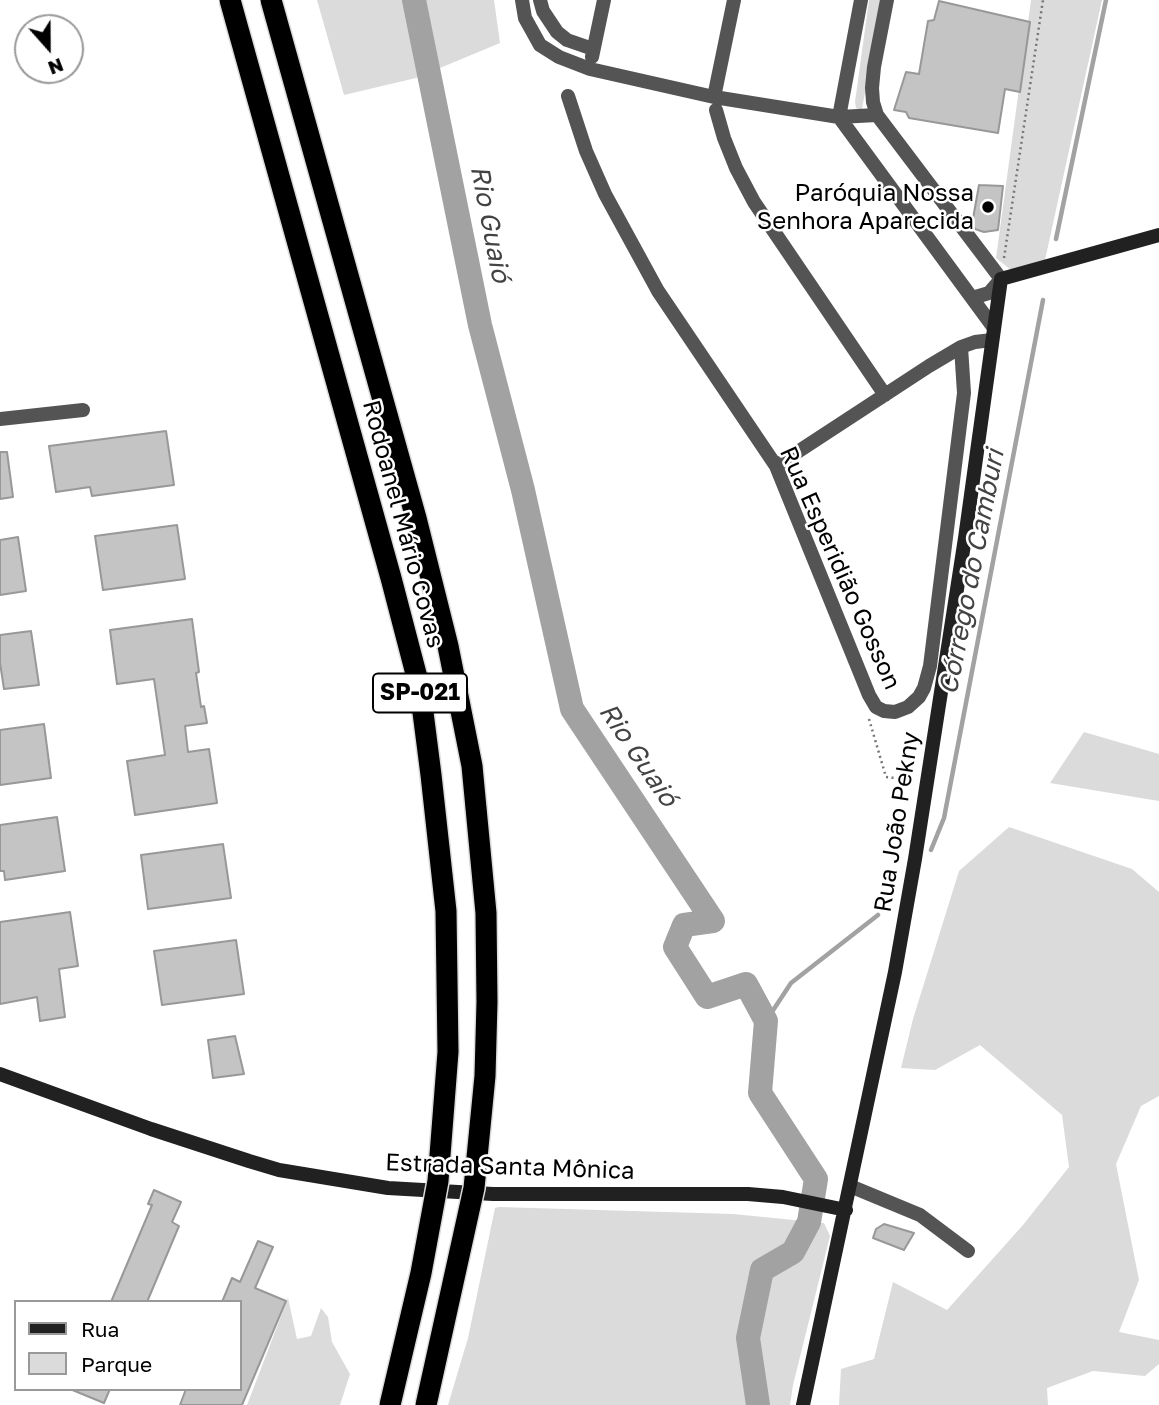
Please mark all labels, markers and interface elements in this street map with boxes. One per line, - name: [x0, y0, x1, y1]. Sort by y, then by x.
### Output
- north arrow: [14, 14, 84, 84]
- text: N: [45, 54, 67, 81]
- water label: Rio Guaió: [463, 163, 517, 285]
- place label: Paróquia Nossa Senhora Aparecida: [757, 179, 974, 235]
- marker: Paróquia Nossa Senhora Aparecida: [980, 199, 996, 215]
- street label: Rodoanel Mário Covas: [356, 397, 450, 651]
- street label: Rua Esperidião Gosson: [773, 442, 907, 694]
- water label: Córrego do Camburi: [933, 447, 1011, 697]
- road number: SP-021: [373, 674, 467, 712]
- water label: Rio Guaió: [592, 697, 684, 813]
- street label: Rua João Pekny: [869, 730, 925, 914]
- street label: Estrada Santa Mônica: [385, 1148, 635, 1186]
- legend: [14, 1300, 242, 1391]
- text: Rua: [81, 1316, 119, 1342]
- text: Parque: [81, 1351, 152, 1377]

